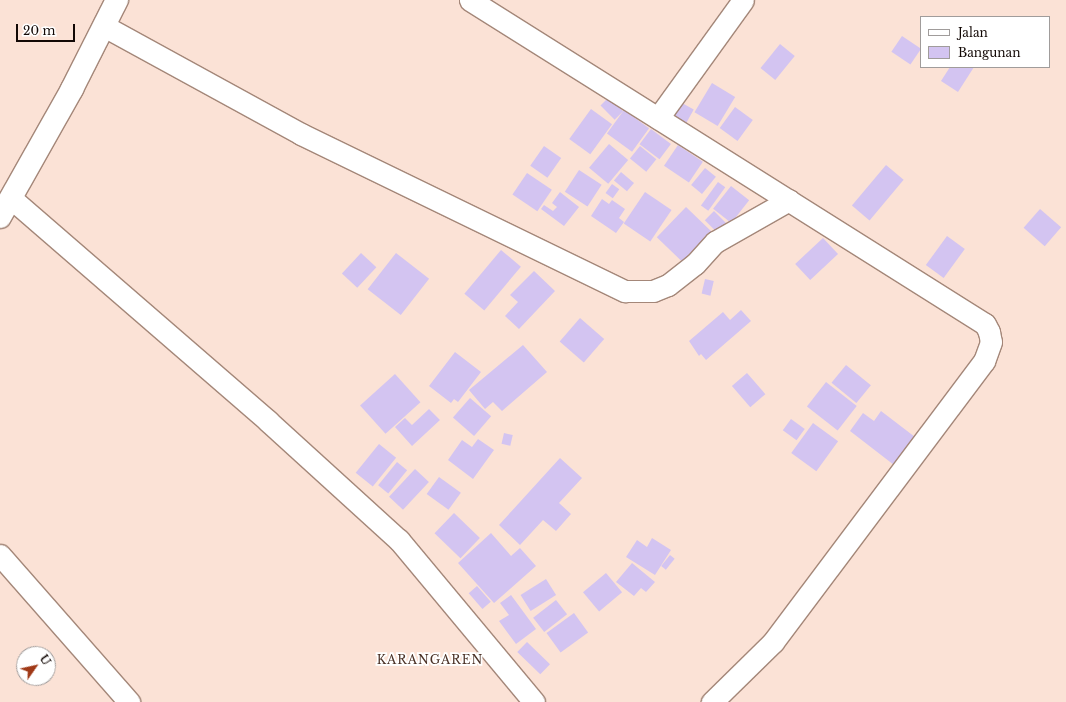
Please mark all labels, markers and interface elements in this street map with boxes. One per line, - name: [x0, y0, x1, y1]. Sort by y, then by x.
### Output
- scale bar: [18, 16, 77, 42]
- legend: [920, 16, 1050, 68]
- text: 20 m: [23, 23, 55, 38]
- text: Jalan: [958, 25, 988, 40]
- text: Bangunan: [958, 45, 1021, 60]
- north arrow: [16, 646, 56, 686]
- text: U: [37, 652, 54, 668]
- district label: KARANGAREN: [377, 653, 483, 667]

